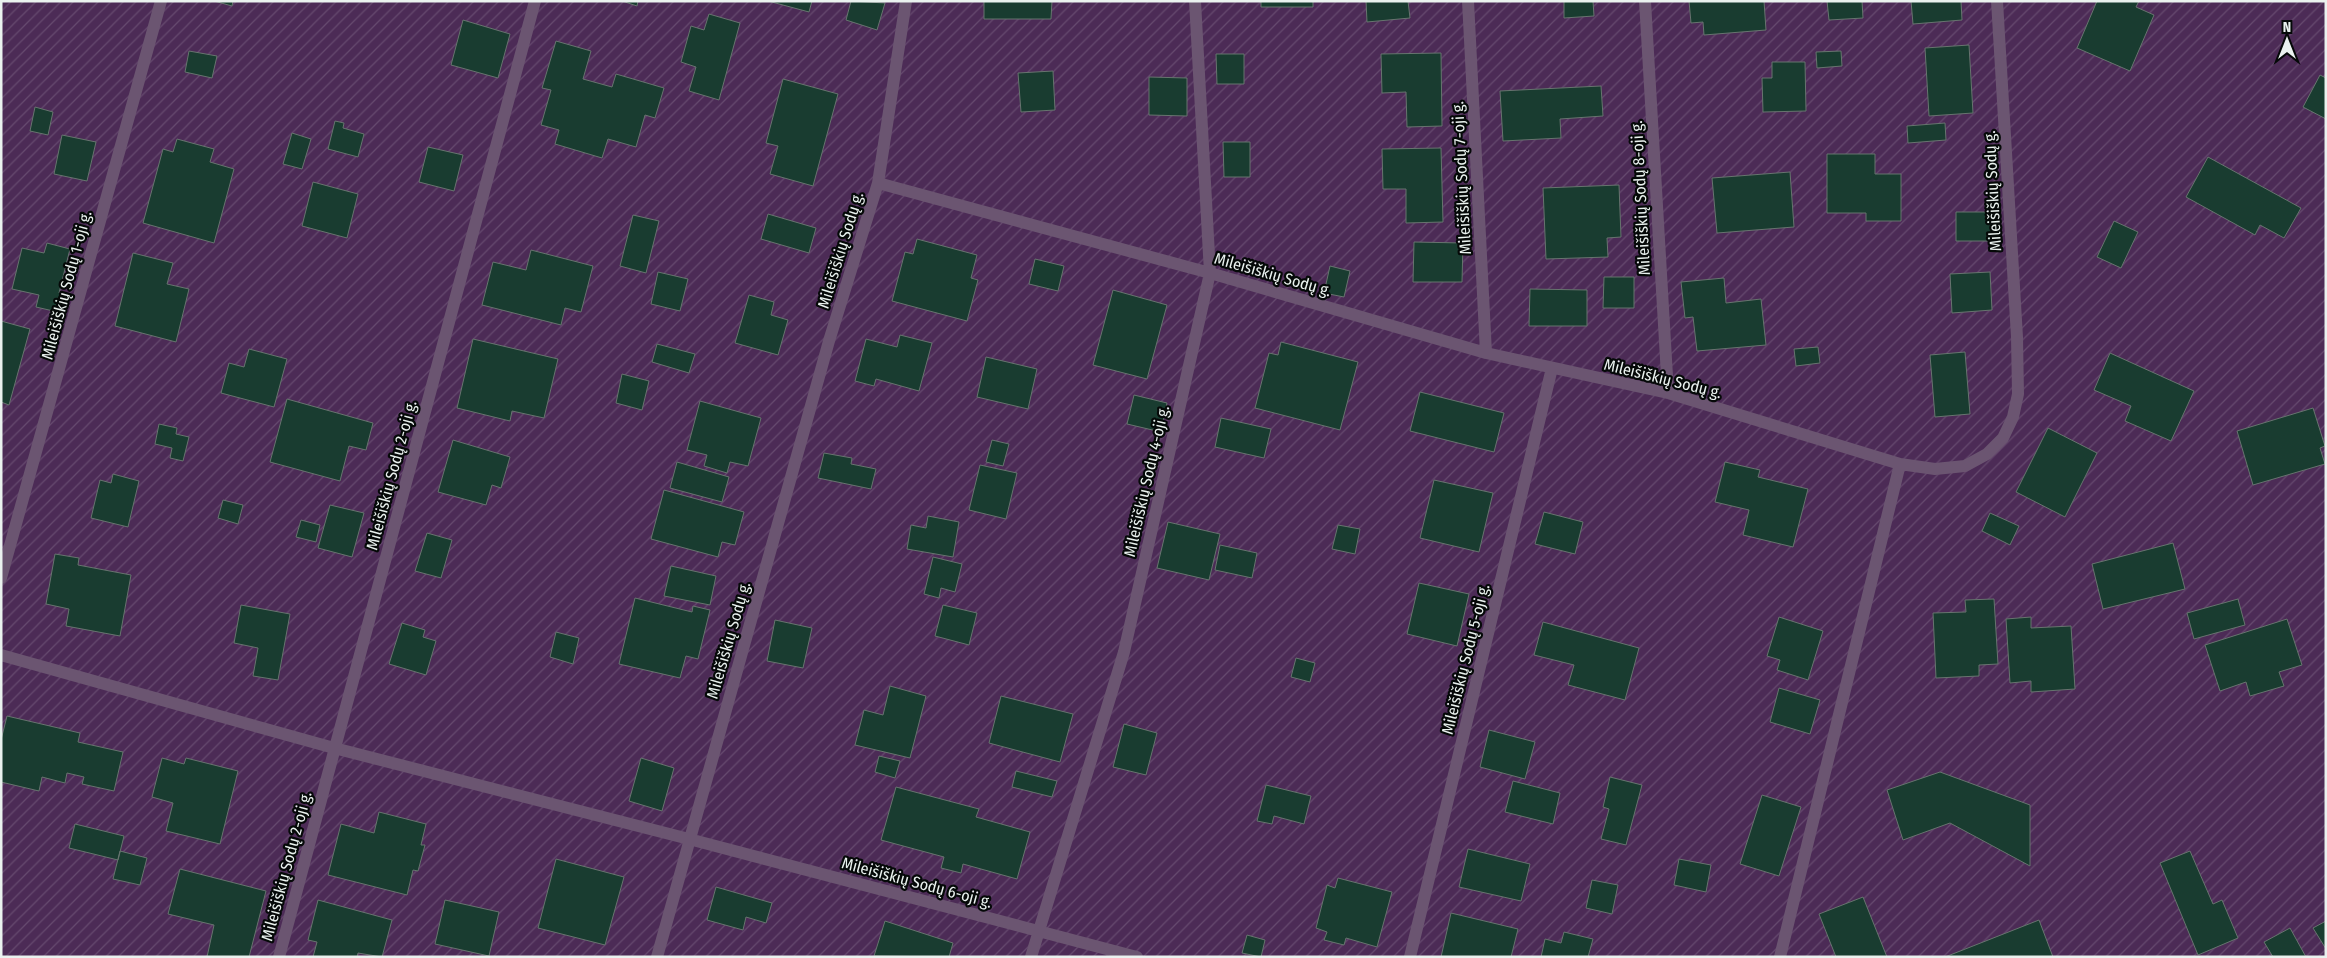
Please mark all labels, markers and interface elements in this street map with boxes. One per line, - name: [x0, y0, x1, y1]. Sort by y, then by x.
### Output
- north arrow: [2262, 15, 2312, 65]
- text: N: [2283, 19, 2291, 36]
- street label: Mileišiškių Sodų 7-oji g.: [1448, 101, 1475, 255]
- street label: Mileišiškių Sodų 8-oji g.: [1627, 120, 1654, 276]
- street label: Mileišiškių Sodų g.: [1980, 130, 2005, 252]
- street label: Mileišiškių Sodų g.: [814, 190, 867, 311]
- street label: Mileišiškių Sodų 1-oji g.: [37, 209, 95, 362]
- street label: Mileišiškių Sodų g.: [1212, 249, 1334, 300]
- street label: Mileišiškių Sodų g.: [1602, 355, 1724, 402]
- street label: Mileišiškių Sodų 2-oji g.: [362, 398, 421, 552]
- street label: Mileišiškių Sodų 4-oji g.: [1120, 404, 1173, 559]
- street label: Mileišiškių Sodų g.: [703, 579, 754, 701]
- street label: Mileišiškių Sodų 5-oji g.: [1438, 582, 1493, 736]
- street label: Mileišiškių Sodų 2-oji g.: [257, 789, 316, 943]
- street label: Mileišiškių Sodų 6-oji g.: [840, 853, 994, 912]

